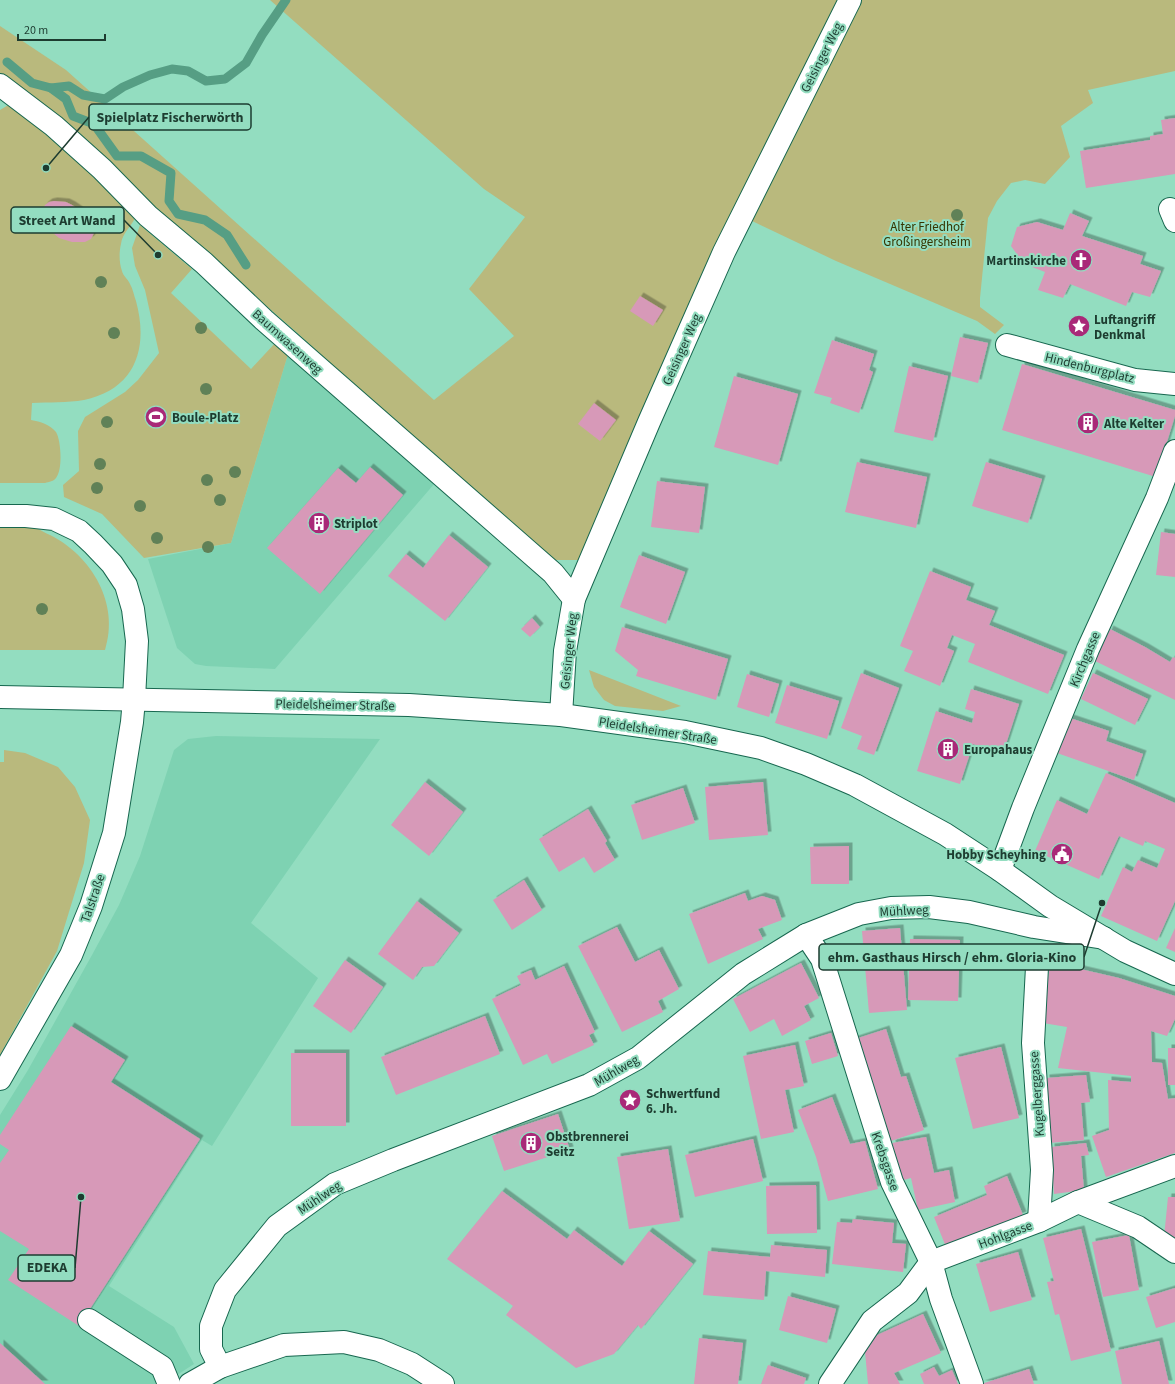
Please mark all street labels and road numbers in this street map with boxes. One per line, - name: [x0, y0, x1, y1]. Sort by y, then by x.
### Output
- street label: Geisinger Weg: [797, 19, 847, 96]
- street label: Baumwasenweg: [248, 305, 327, 379]
- street label: Geisinger Weg: [658, 310, 706, 388]
- street label: Hindenburgplatz: [1043, 348, 1137, 388]
- street label: Geisinger Weg: [556, 612, 582, 690]
- street label: Kirchgasse: [1065, 629, 1105, 690]
- street label: Pleidelsheimer Straße: [275, 695, 395, 715]
- street label: Pleidelsheimer Straße: [597, 713, 718, 749]
- street label: Talstraße: [76, 872, 110, 925]
- street label: Mühlweg: [879, 901, 929, 921]
- street label: Mühlweg: [591, 1051, 643, 1091]
- street label: Kugelberggasse: [1025, 1051, 1049, 1137]
- street label: Krebsgasse: [867, 1129, 904, 1193]
- street label: Mühlweg: [294, 1176, 345, 1219]
- street label: Hohlgasse: [976, 1216, 1035, 1253]

